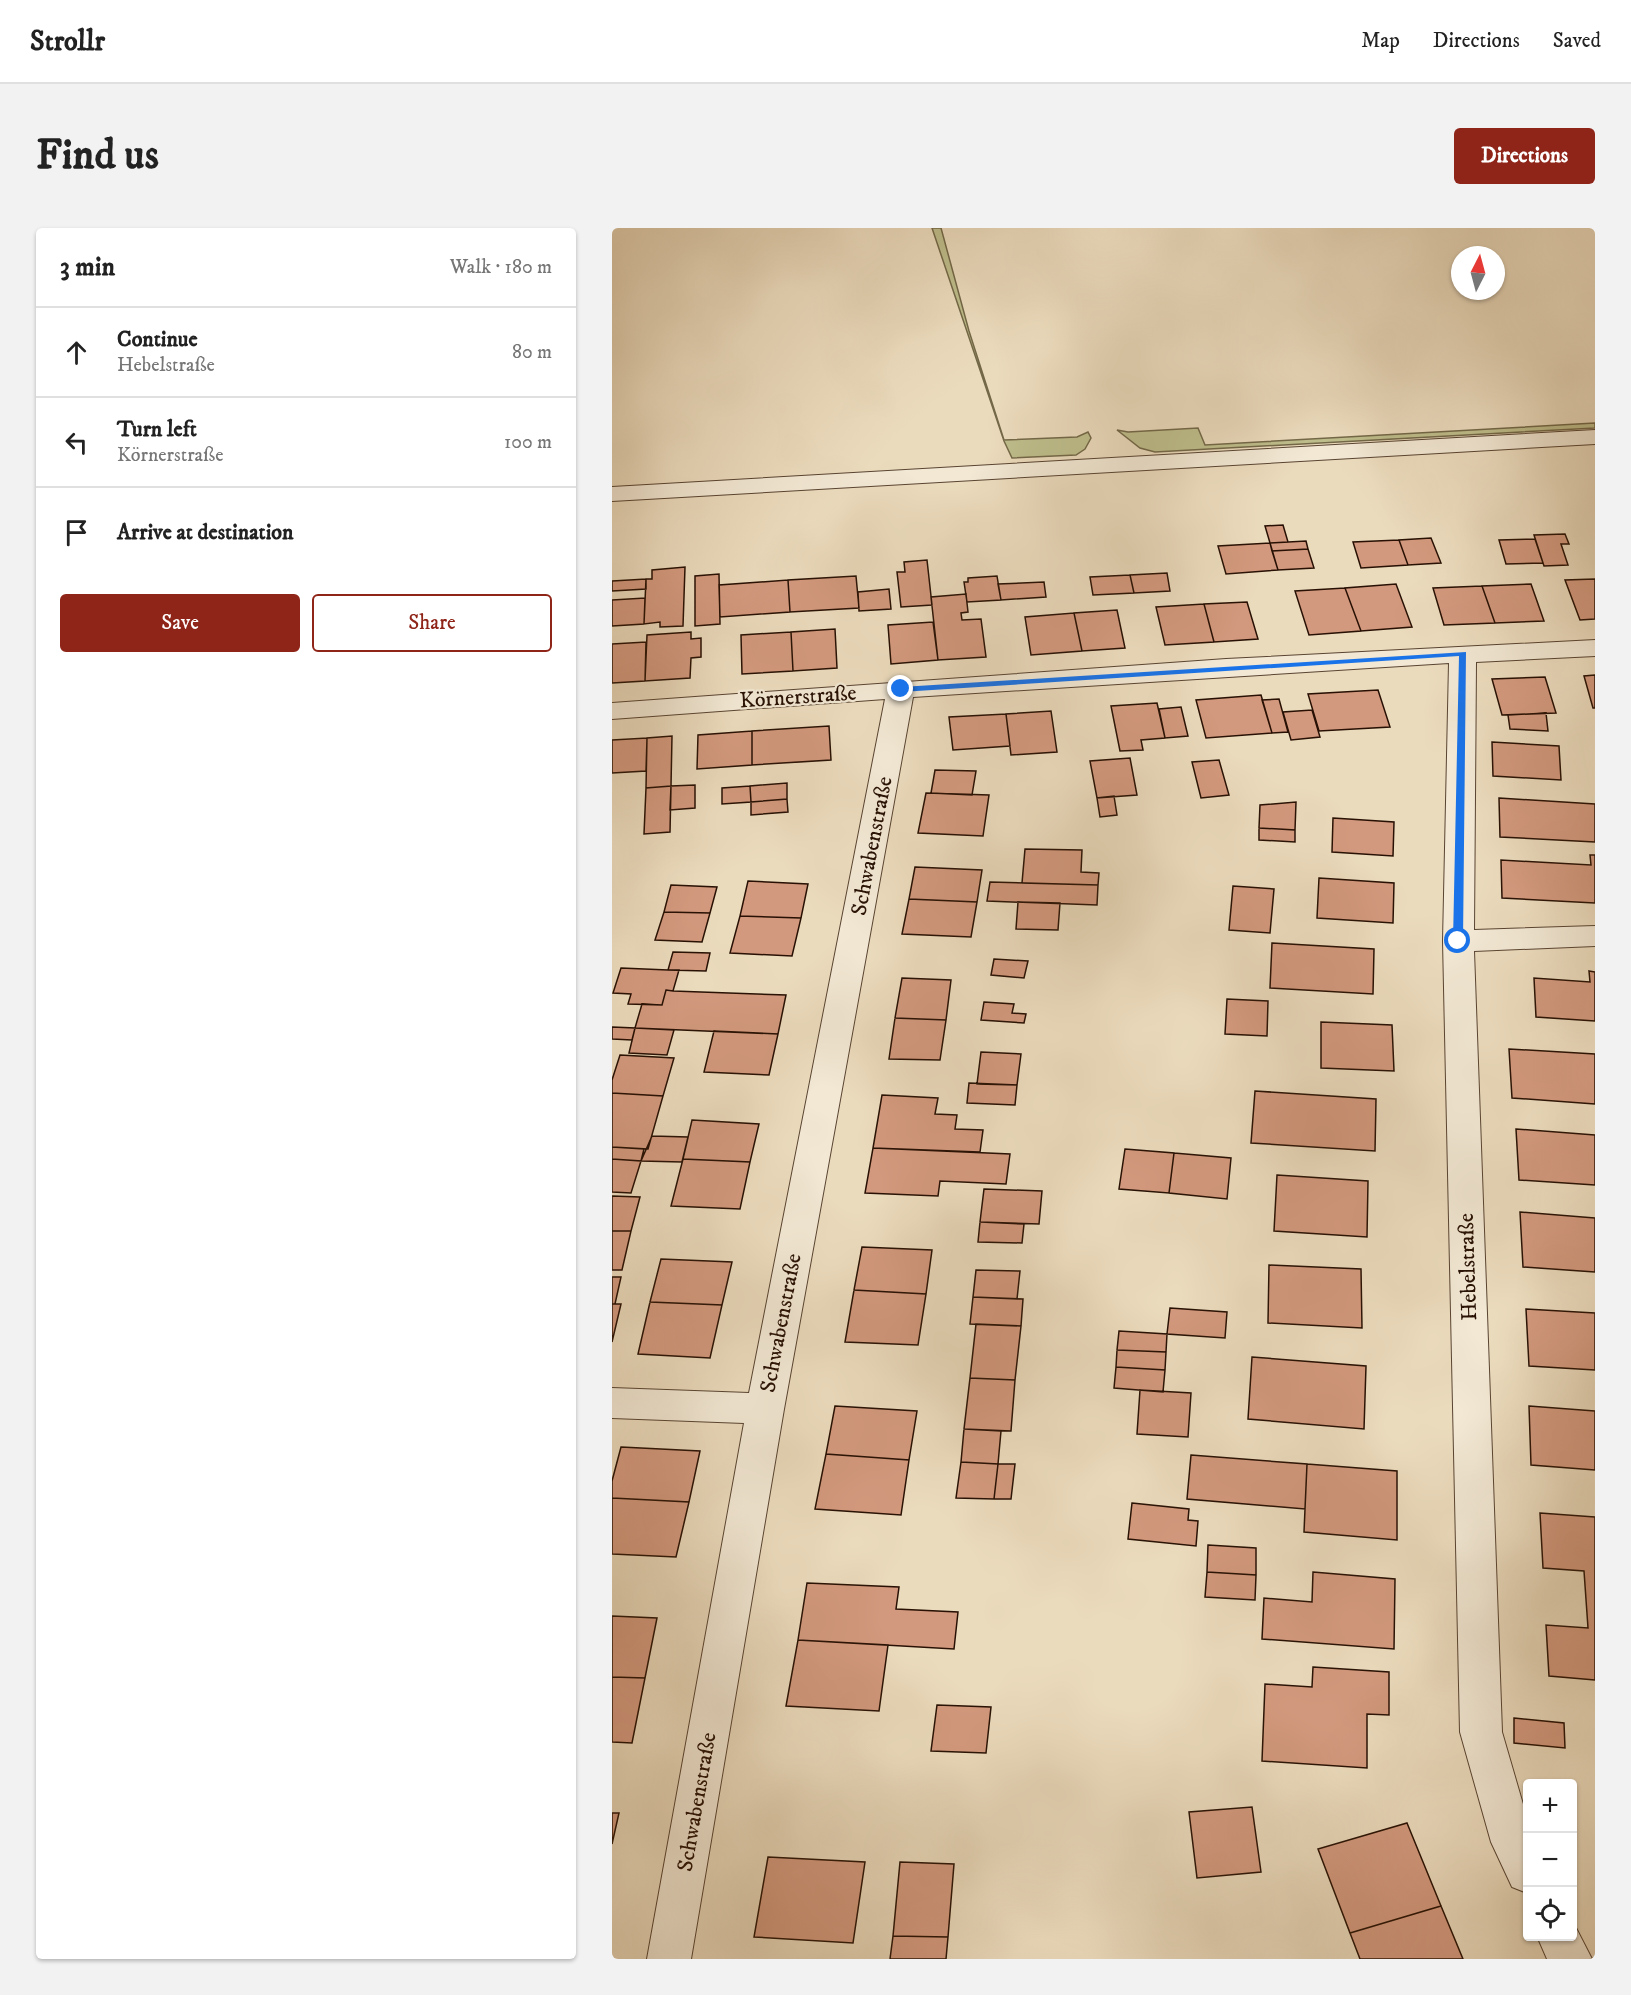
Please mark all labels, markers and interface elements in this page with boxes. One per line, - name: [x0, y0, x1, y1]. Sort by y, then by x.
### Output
- text: Strollr: [30, 24, 105, 59]
- text: Map: [1361, 28, 1400, 54]
- text: Directions: [1433, 28, 1520, 54]
- text: Saved: [1553, 28, 1601, 54]
- button: Directions: [1454, 128, 1595, 184]
- text: Find us: [36, 130, 159, 182]
- north arrow: [1451, 246, 1505, 300]
- text: 3 min: [60, 251, 115, 284]
- text: Walk · 180 m: [450, 255, 552, 280]
- text: Continue: [117, 326, 198, 353]
- icon: ahead: [60, 336, 93, 369]
- text: 80 m: [512, 340, 552, 365]
- text: Hebelstraße: [117, 353, 215, 378]
- text: Turn left: [117, 416, 197, 443]
- icon: left: [60, 426, 93, 459]
- text: 100 m: [504, 430, 552, 455]
- text: Körnerstraße: [117, 443, 223, 468]
- icon: arrive: [60, 516, 93, 549]
- text: Arrive at destination: [117, 519, 294, 546]
- button: Save: [60, 594, 300, 652]
- button: Share: [312, 594, 552, 652]
- route end: [887, 675, 913, 701]
- street label: Körnerstraße: [739, 679, 857, 715]
- street label: Schwabenstraße: [845, 774, 899, 918]
- route start: [1444, 927, 1470, 953]
- street label: Hebelstraße: [1453, 1213, 1483, 1321]
- street label: Schwabenstraße: [754, 1251, 808, 1395]
- street label: Schwabenstraße: [671, 1730, 723, 1874]
- map controls: [1523, 1779, 1577, 1941]
- button: +: [1523, 1779, 1577, 1833]
- button: −: [1523, 1833, 1577, 1887]
- button: locate: [1523, 1887, 1577, 1941]

